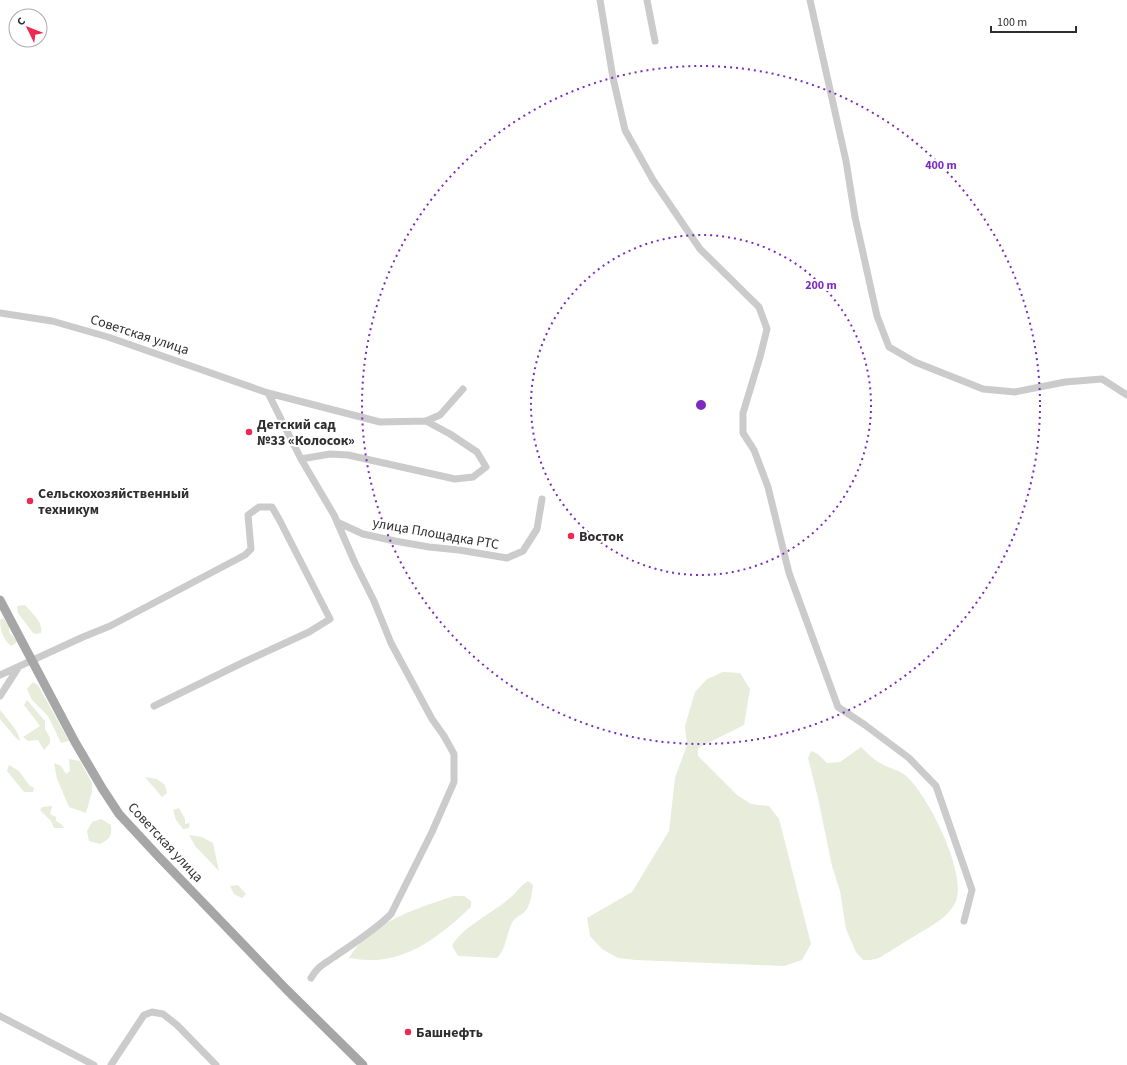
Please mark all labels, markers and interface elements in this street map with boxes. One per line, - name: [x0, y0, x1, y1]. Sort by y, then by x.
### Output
- north arrow: [8, 8, 48, 48]
- scale bar: [991, 8, 1076, 34]
- text: С: [13, 14, 29, 29]
- text: 100 m: [997, 14, 1027, 31]
- text: 400 m: [925, 157, 957, 174]
- text: 200 m: [805, 277, 837, 294]
- street label: Советская улица: [88, 310, 192, 360]
- centre of rings: [694, 398, 708, 412]
- place label: Детский сад №33 «Колосок»: [257, 415, 355, 451]
- marker: Детский сад №33 «Колосок»: [244, 427, 254, 437]
- place label: Сельскохозяйственный техникум: [38, 484, 189, 520]
- marker: Сельскохозяйственный техникум: [25, 496, 35, 506]
- street label: улица Площадка РТС: [371, 513, 501, 555]
- place label: Восток: [579, 527, 624, 547]
- marker: Восток: [566, 531, 576, 541]
- street label: Советская улица: [123, 798, 208, 887]
- place label: Башнефть: [416, 1023, 483, 1043]
- marker: Башнефть: [403, 1027, 413, 1037]

